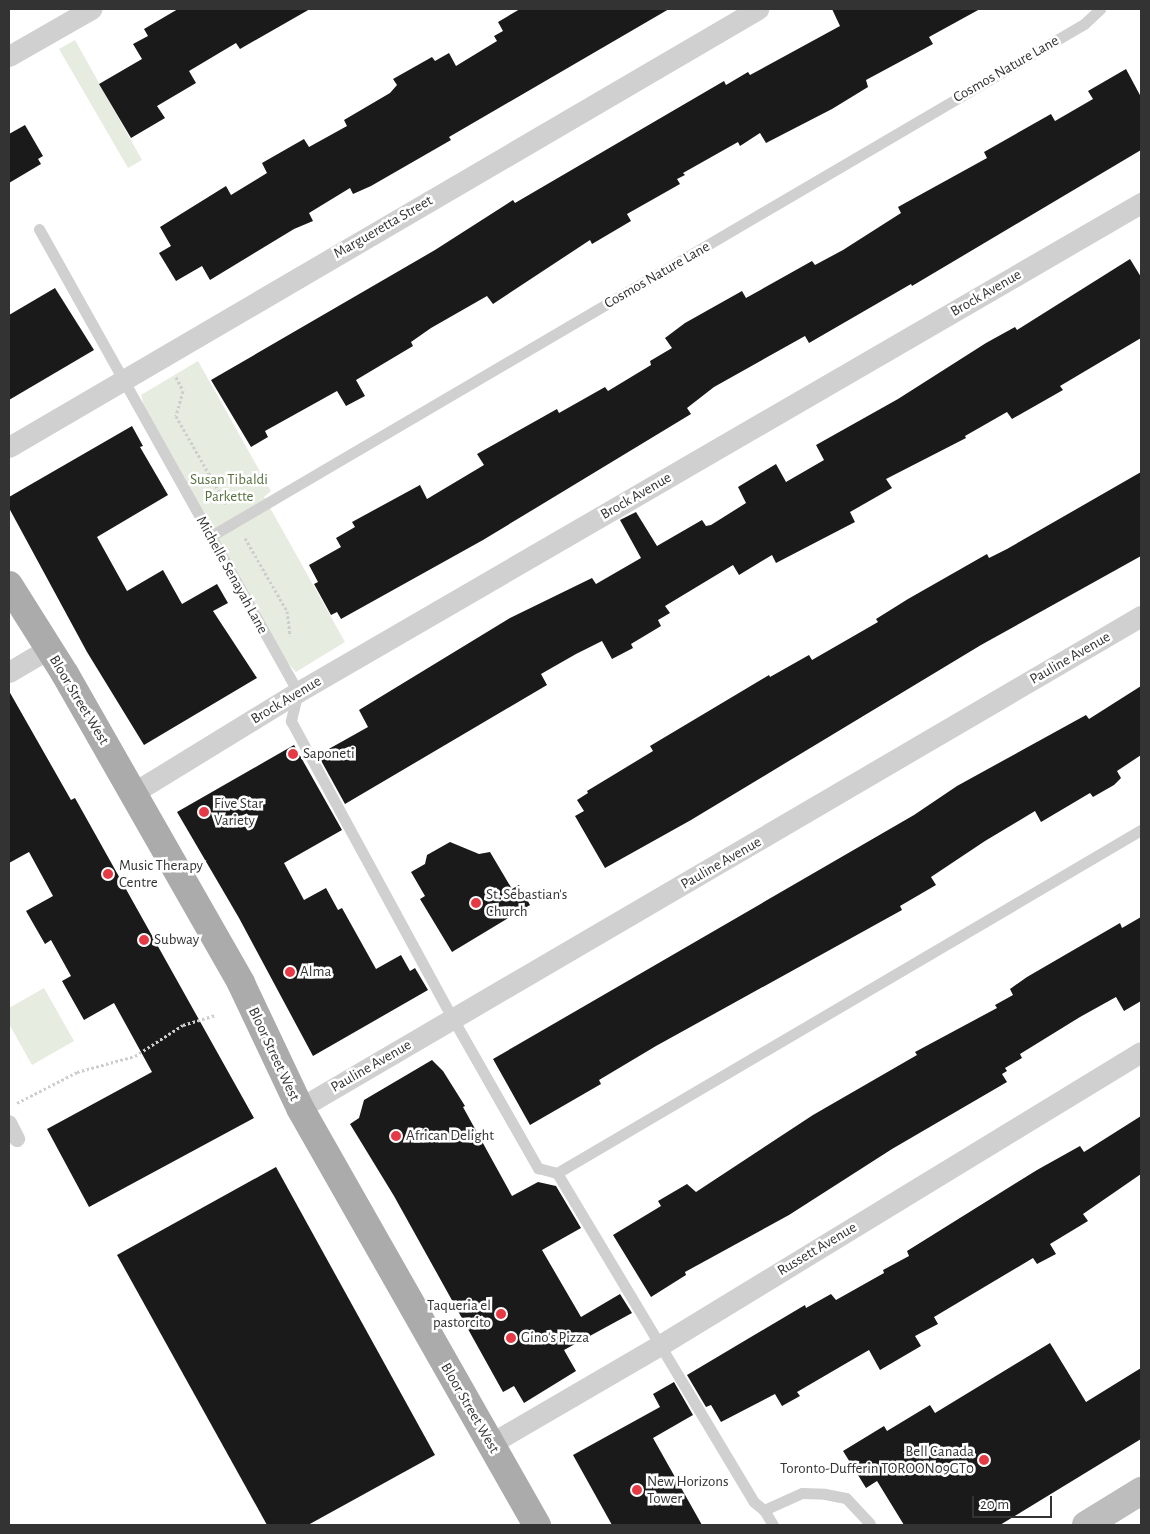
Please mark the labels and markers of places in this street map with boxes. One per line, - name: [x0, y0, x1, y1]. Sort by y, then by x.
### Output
- place label: Saponeti: [303, 745, 355, 763]
- marker: Saponeti: [287, 748, 299, 760]
- place label: Five Star Variety: [214, 794, 263, 829]
- marker: Five Star Variety: [198, 806, 210, 818]
- place label: Music Therapy Centre: [119, 856, 203, 891]
- marker: Music Therapy Centre: [101, 867, 115, 881]
- place label: St. Sebastian's Church: [486, 885, 567, 920]
- marker: St. Sebastian's Church: [470, 897, 482, 909]
- place label: Subway: [154, 931, 199, 949]
- marker: Subway: [138, 934, 150, 946]
- place label: Alma: [300, 963, 331, 981]
- marker: Alma: [284, 966, 296, 978]
- place label: African Delight: [406, 1127, 494, 1145]
- marker: African Delight: [390, 1130, 402, 1142]
- place label: Taqueria el pastorcito: [427, 1296, 491, 1331]
- marker: Taqueria el pastorcito: [495, 1308, 507, 1320]
- place label: Gino's Pizza: [521, 1329, 589, 1347]
- marker: Gino's Pizza: [505, 1332, 517, 1344]
- place label: Bell Canada Toronto-Dufferin TOROON09GT0: [780, 1442, 974, 1477]
- marker: Bell Canada Toronto-Dufferin TOROON09GT0: [978, 1454, 990, 1466]
- place label: New Horizons Tower: [647, 1472, 729, 1507]
- marker: New Horizons Tower: [631, 1484, 643, 1496]

